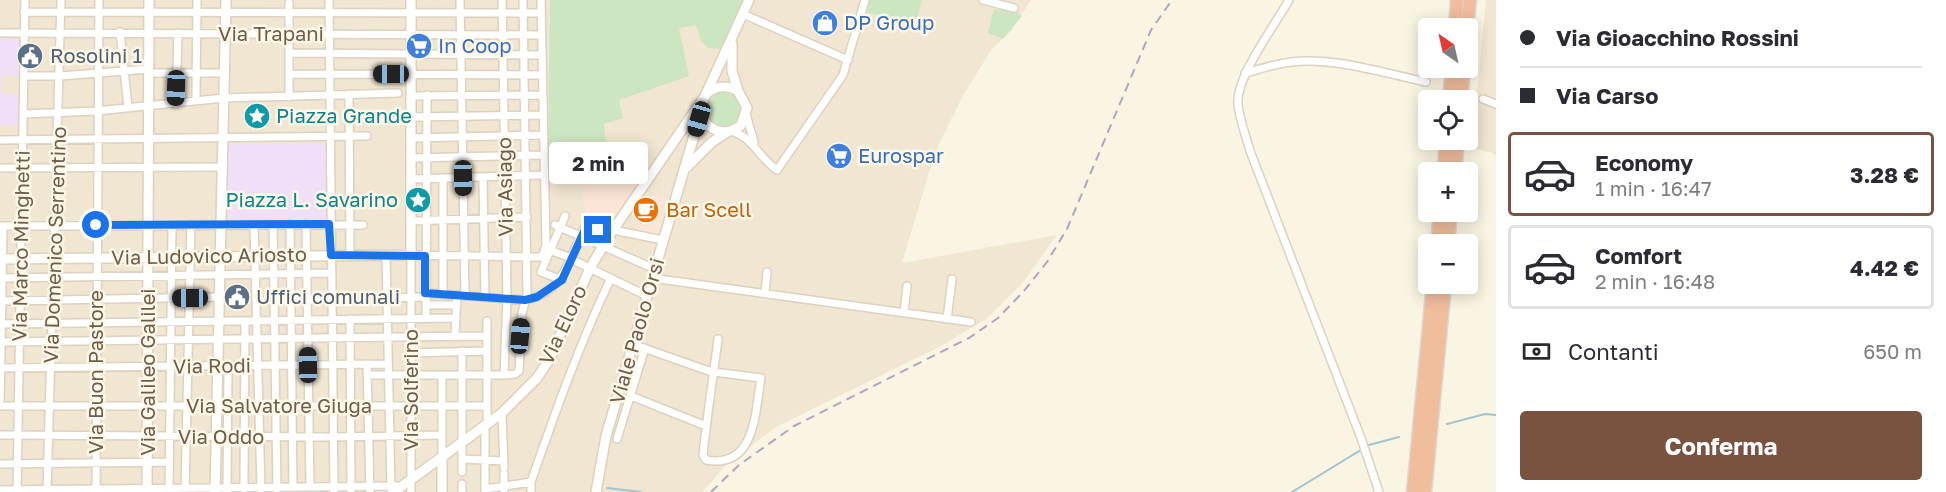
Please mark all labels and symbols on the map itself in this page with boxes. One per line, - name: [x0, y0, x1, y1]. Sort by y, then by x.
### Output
- shop icon: DP Group: [810, 8, 840, 38]
- place label: DP Group: [844, 10, 934, 34]
- north arrow: [1418, 18, 1478, 78]
- street label: Via Trapani: [218, 21, 324, 45]
- supermarket icon: In Coop: [404, 31, 434, 61]
- place label: In Coop: [438, 33, 511, 57]
- public building icon: Rosolini 1: [15, 41, 45, 71]
- place label: Rosolini 1: [50, 43, 142, 67]
- car: [373, 65, 409, 83]
- car: [166, 70, 186, 106]
- car: [685, 99, 713, 139]
- place icon: Piazza Grande: [242, 101, 272, 131]
- place label: Piazza Grande: [276, 103, 412, 127]
- street label: Via Domenico Serrentino: [38, 126, 70, 364]
- street label: Via Asiago: [491, 137, 517, 237]
- supermarket icon: Eurospar: [824, 141, 854, 171]
- callout: 2 min: [548, 143, 648, 185]
- place label: Eurospar: [858, 143, 944, 167]
- street label: Via Marco Minghetti: [6, 150, 34, 342]
- car: [454, 160, 472, 196]
- place icon: Piazza L. Savarino: [403, 185, 433, 215]
- place label: Piazza L. Savarino: [225, 187, 398, 211]
- cafe icon: Bar Scell: [631, 195, 661, 225]
- place label: Bar Scell: [666, 197, 752, 221]
- route start: [82, 211, 109, 238]
- route end: [584, 216, 611, 243]
- street label: Via Ludovico Ariosto: [111, 241, 307, 269]
- street label: Viale Paolo Orsi: [604, 255, 668, 407]
- street label: Via Eloro: [533, 281, 591, 368]
- public building icon: Uffici comunali: [222, 282, 252, 312]
- place label: Uffici comunali: [256, 284, 400, 308]
- street label: Via Galileo Galilei: [135, 288, 159, 456]
- car: [172, 289, 208, 307]
- street label: Via Buon Pastore: [83, 290, 107, 454]
- car: [509, 317, 531, 355]
- street label: Via Solferino: [398, 329, 422, 451]
- car: [299, 347, 317, 383]
- street label: Via Rodi: [173, 352, 251, 378]
- street label: Via Salvatore Giuga: [186, 393, 372, 417]
- street label: Via Oddo: [178, 424, 264, 448]

